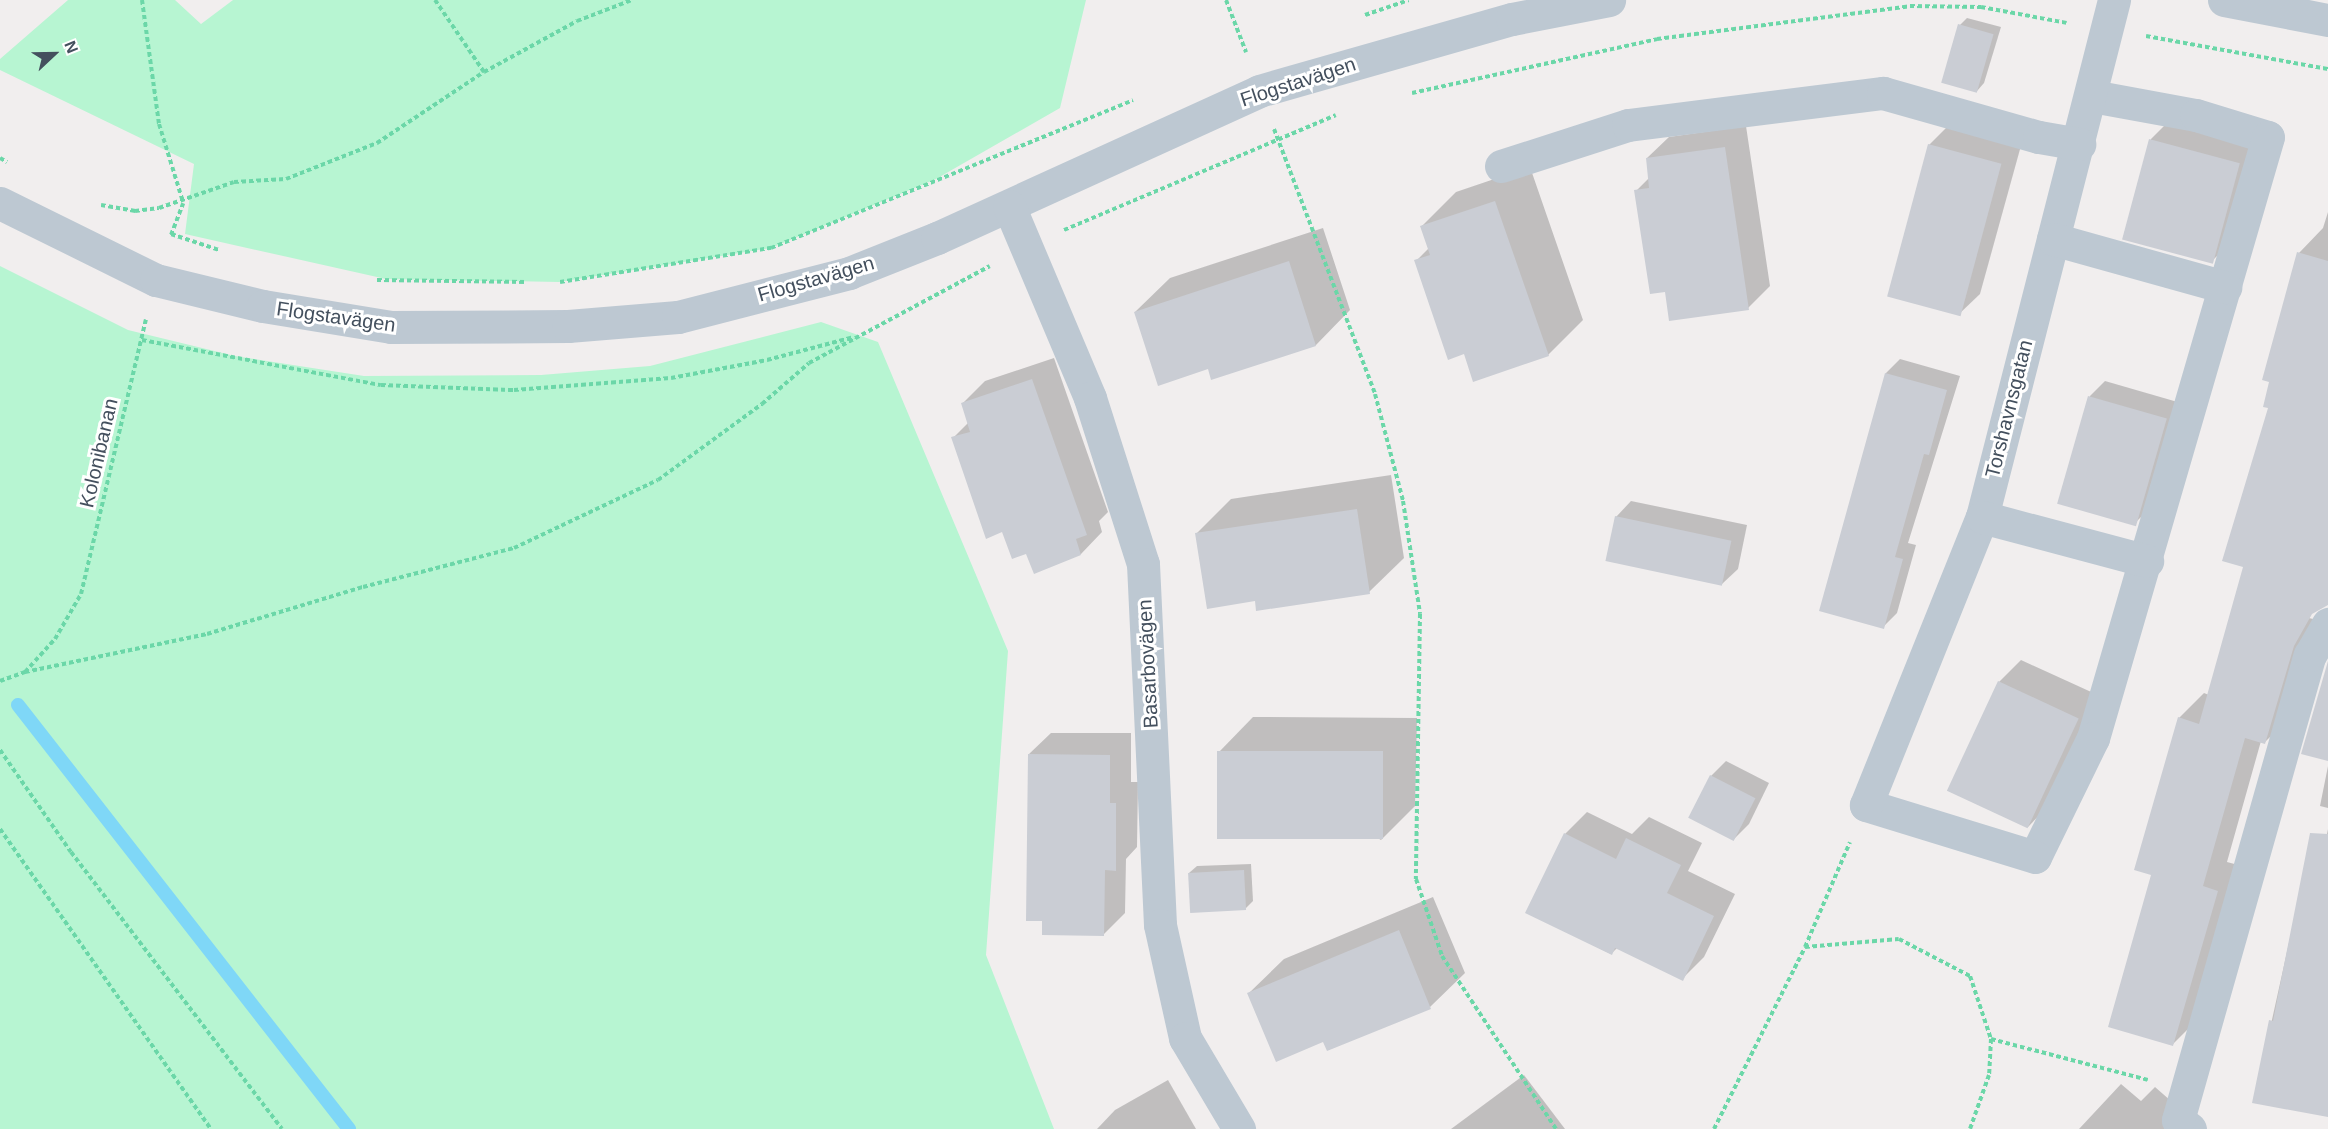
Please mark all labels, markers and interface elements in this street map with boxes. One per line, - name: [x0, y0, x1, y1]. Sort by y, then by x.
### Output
- north arrow: [24, 24, 84, 84]
- text: N: [61, 39, 81, 56]
- street label: Flogstavägen: [1237, 52, 1359, 112]
- street label: Flogstavägen: [755, 251, 877, 307]
- street label: Flogstavägen: [275, 297, 397, 337]
- street label: Torshavnsgatan: [1980, 338, 2038, 480]
- street label: Kolonibanan: [75, 396, 123, 510]
- street label: Basarbovägen: [1133, 599, 1163, 729]

